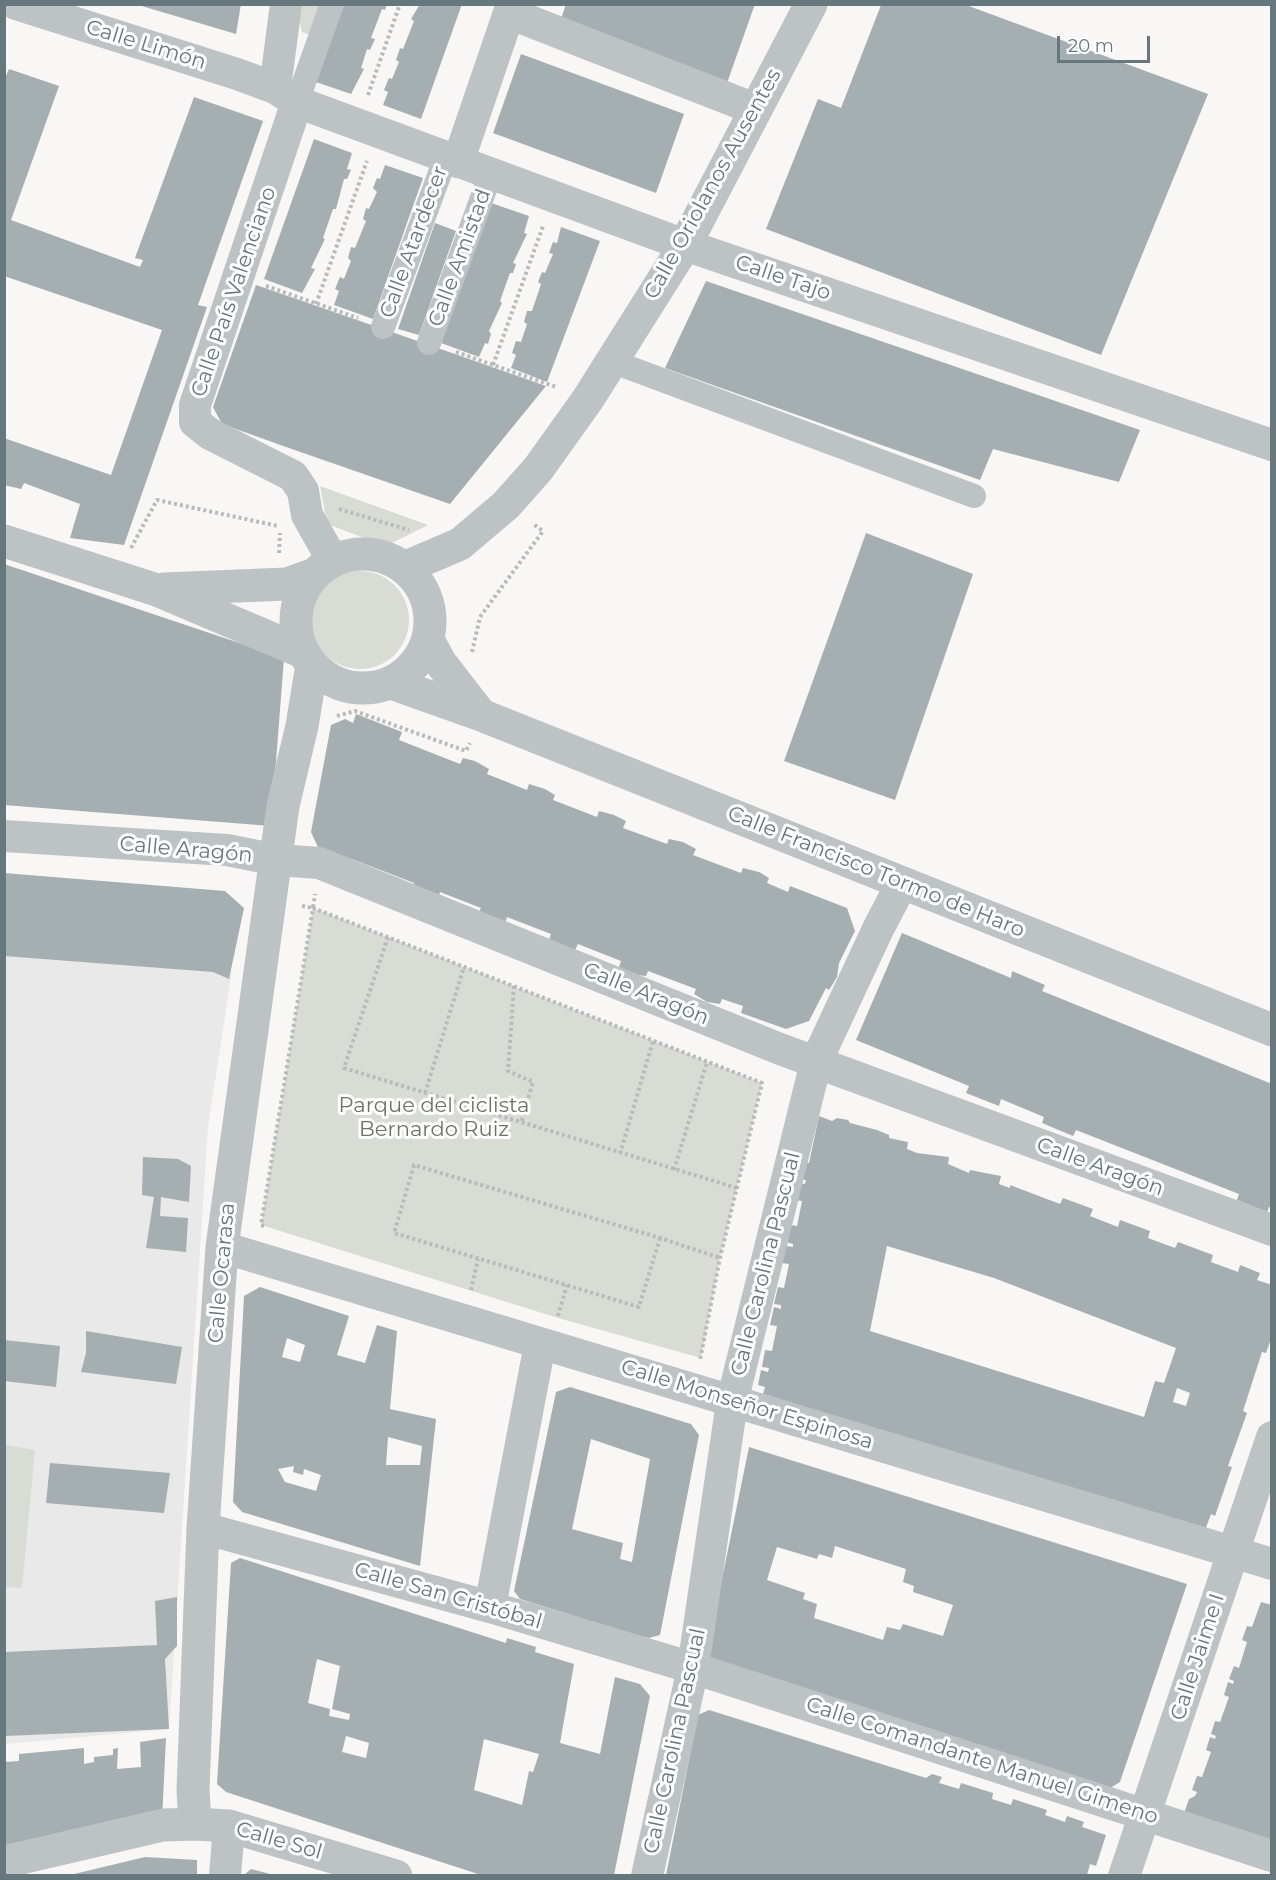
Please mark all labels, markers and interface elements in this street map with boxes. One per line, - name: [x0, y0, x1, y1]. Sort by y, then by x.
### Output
- street label: Calle Limón: [83, 15, 209, 75]
- scale bar: [1060, 24, 1153, 62]
- text: 20 m: [1068, 35, 1114, 57]
- street label: Calle Oriolanos Ausentes: [639, 64, 787, 304]
- street label: Calle Atardecer: [375, 163, 453, 321]
- street label: Calle País Valenciano: [186, 184, 282, 400]
- street label: Calle Amistad: [423, 186, 497, 330]
- street label: Calle Tajo: [732, 250, 834, 306]
- street label: Calle Francisco Tormo de Haro: [724, 801, 1028, 943]
- street label: Calle Aragón: [118, 832, 254, 868]
- street label: Calle Aragón: [579, 957, 713, 1031]
- park label: Parque del ciclista Bernardo Ruiz: [339, 1093, 529, 1143]
- street label: Calle Aragón: [1033, 1132, 1167, 1202]
- street label: Calle Carolina Pascual: [726, 1149, 806, 1379]
- street label: Calle Ocarasa: [203, 1202, 241, 1344]
- street label: Calle Monseñor Espinosa: [618, 1355, 876, 1455]
- street label: Calle San Cristóbal: [351, 1557, 545, 1635]
- street label: Calle Jaime I: [1166, 1590, 1230, 1724]
- street label: Calle Carolina Pascual: [639, 1626, 711, 1856]
- street label: Calle Comandante Manuel Gimeno: [803, 1692, 1161, 1830]
- street label: Calle Sol: [233, 1817, 325, 1865]

